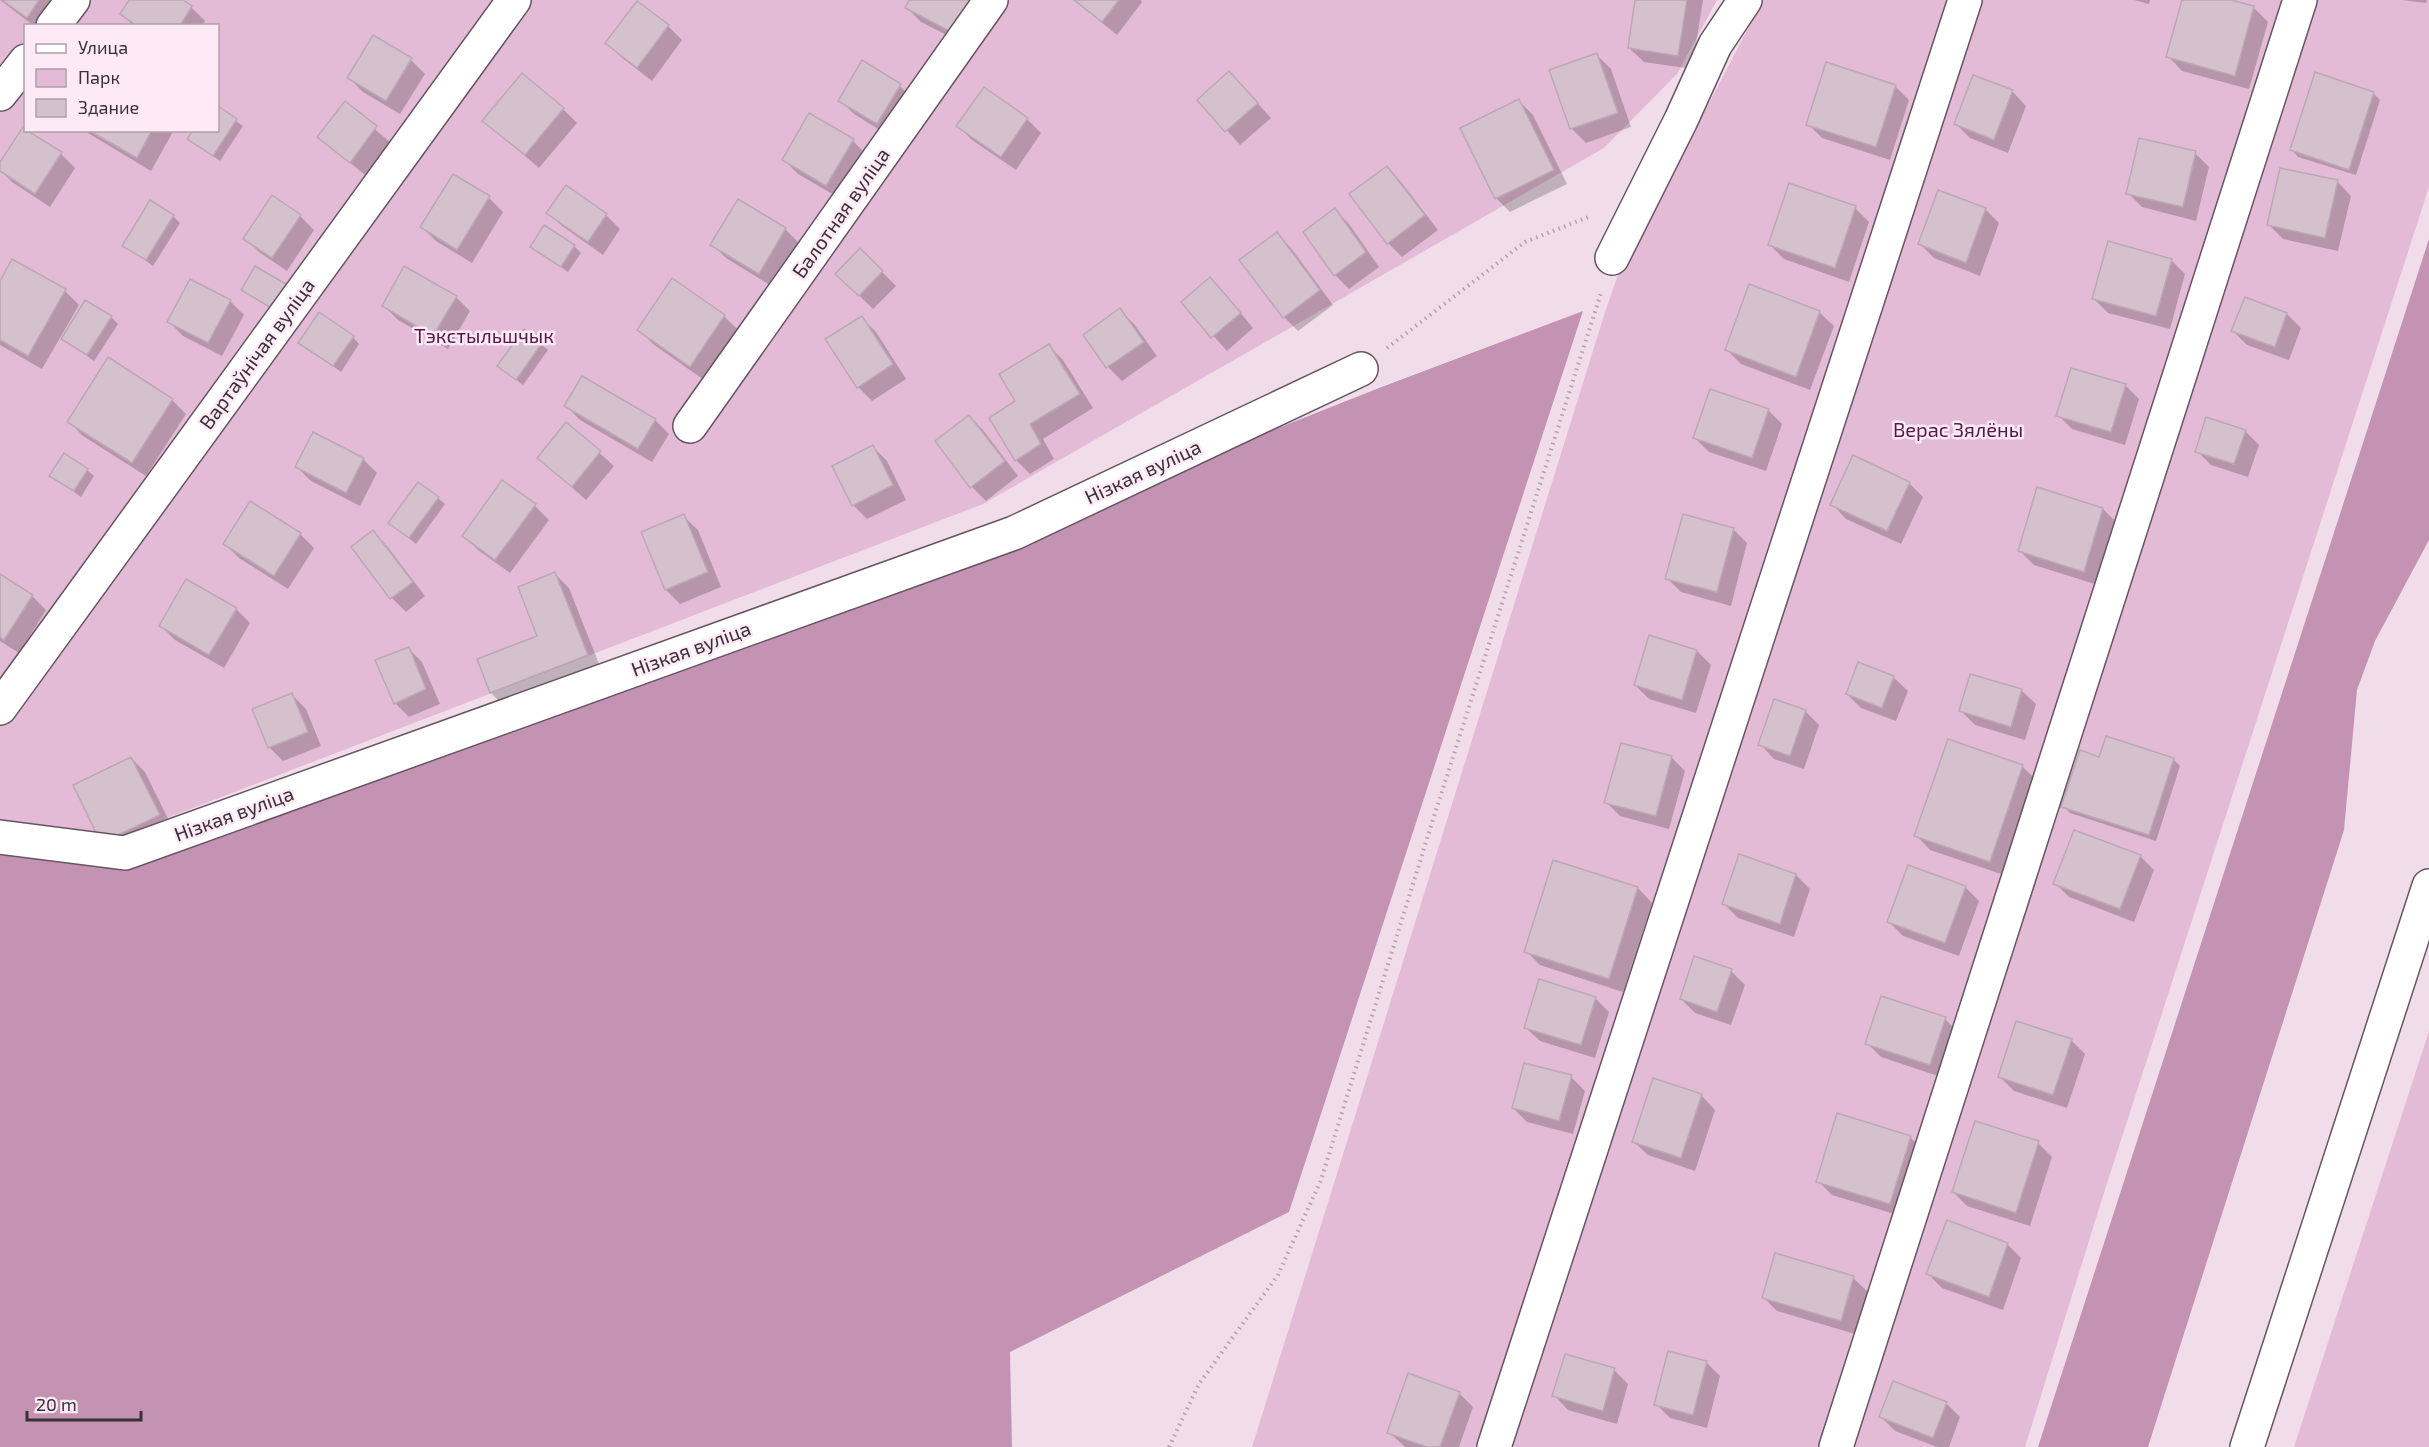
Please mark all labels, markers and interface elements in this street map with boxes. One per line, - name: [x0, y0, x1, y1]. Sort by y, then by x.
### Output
- legend: [24, 24, 219, 132]
- text: Улица: [78, 36, 128, 58]
- text: Парк: [78, 66, 120, 88]
- text: Здание: [78, 96, 139, 118]
- street label: Балотная вуліца: [786, 143, 895, 283]
- street label: Вартаўнічая вуліца: [193, 273, 320, 434]
- park label: Тэкстыльшчык: [414, 323, 554, 347]
- park label: Верас Зялёны: [1893, 417, 2023, 441]
- street label: Нізкая вуліца: [1081, 434, 1205, 509]
- street label: Нізкая вуліца: [628, 615, 754, 682]
- street label: Нізкая вуліца: [171, 780, 297, 847]
- scale bar: [27, 1384, 141, 1422]
- text: 20 m: [36, 1393, 77, 1415]

